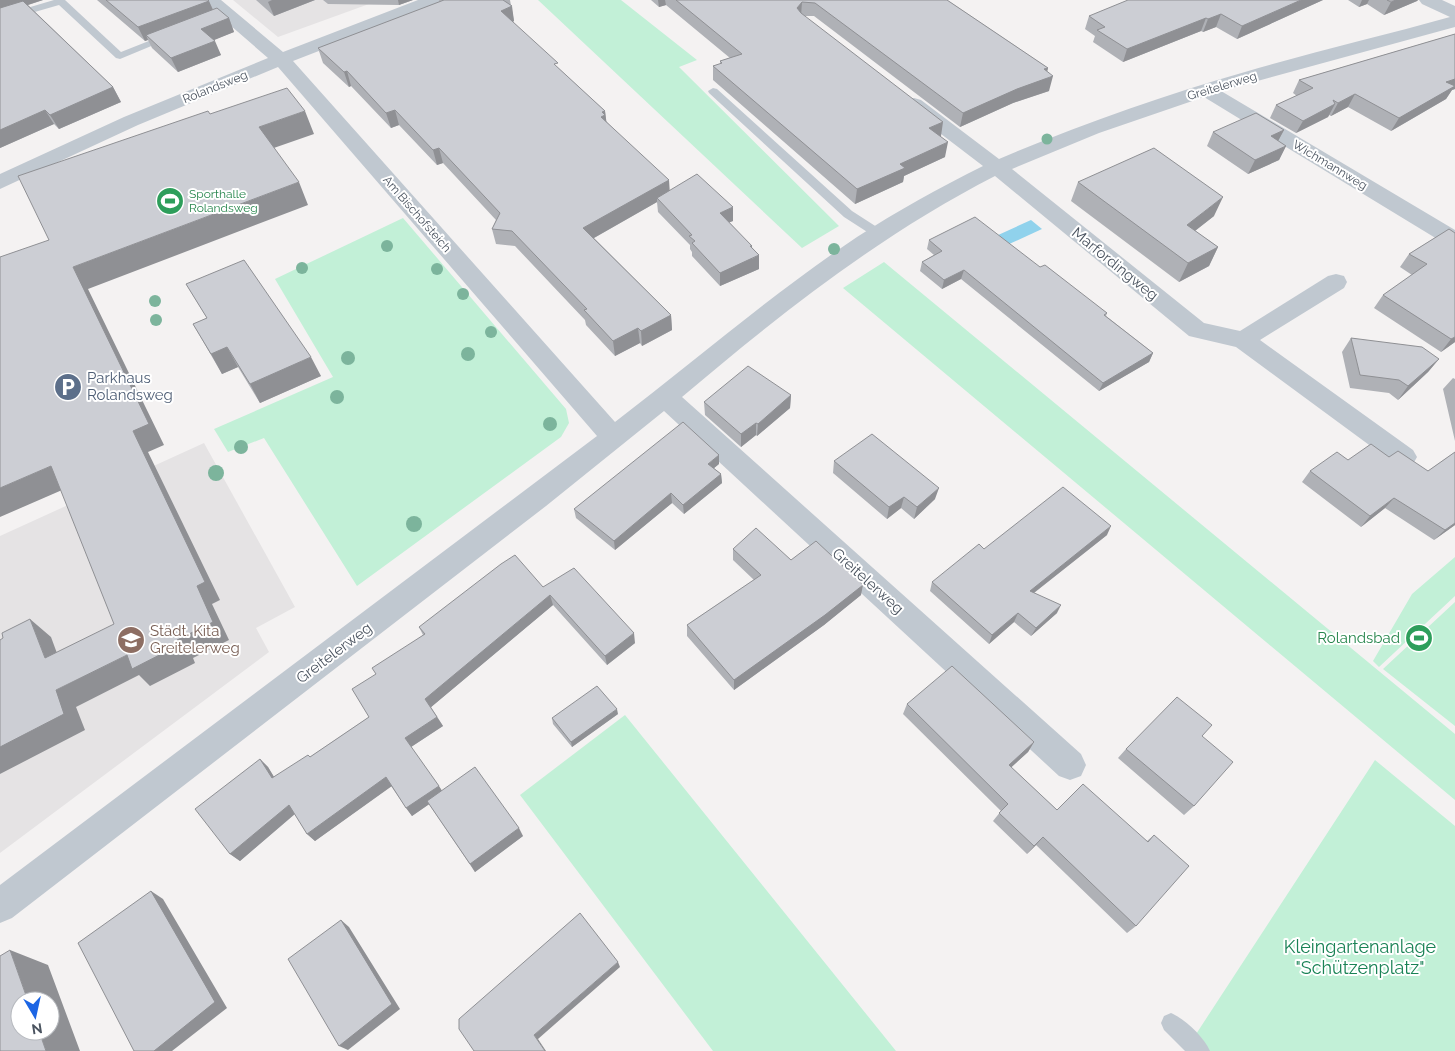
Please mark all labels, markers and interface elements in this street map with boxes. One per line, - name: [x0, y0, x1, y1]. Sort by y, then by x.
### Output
- street label: Rolandsweg: [181, 68, 249, 106]
- street label: Greitelerweg: [1186, 69, 1258, 103]
- street label: Wichmannweg: [1290, 137, 1370, 193]
- street label: Am Bischofsteich: [380, 173, 454, 255]
- sports icon: Sporthalle Rolandsweg: [155, 186, 185, 216]
- place label: Sporthalle Rolandsweg: [189, 187, 258, 215]
- street label: Marfordingweg: [1068, 224, 1162, 304]
- place label: Parkhaus Rolandsweg: [87, 369, 173, 404]
- parking icon: Parkhaus Rolandsweg: [53, 372, 83, 402]
- street label: Greitelerweg: [829, 544, 907, 618]
- street label: Greitelerweg: [293, 619, 375, 687]
- place label: Städt. Kita Greitelerweg: [150, 622, 240, 657]
- sports icon: Rolandsbad: [1404, 623, 1434, 653]
- school or university icon: Städt. Kita Greitelerweg: [116, 625, 146, 655]
- place label: Rolandsbad: [1317, 629, 1400, 647]
- park label: Kleingartenanlage "Schützenplatz": [1284, 936, 1437, 978]
- north arrow: [10, 991, 60, 1041]
- text: N: [31, 1020, 44, 1038]

